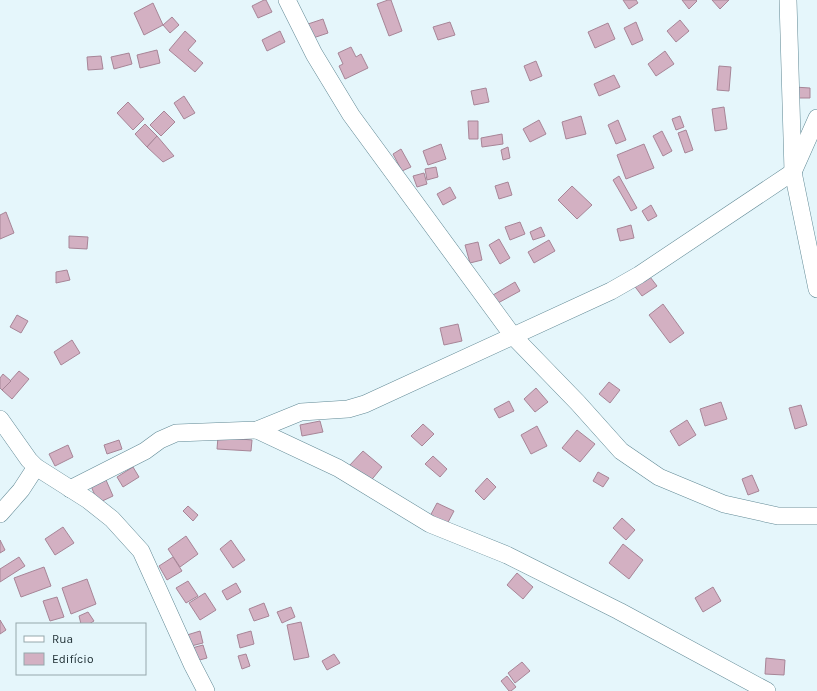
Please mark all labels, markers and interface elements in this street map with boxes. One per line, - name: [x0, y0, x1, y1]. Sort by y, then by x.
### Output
- legend: [16, 623, 146, 675]
- text: Rua: [52, 632, 73, 646]
- text: Edifício: [52, 652, 93, 666]

